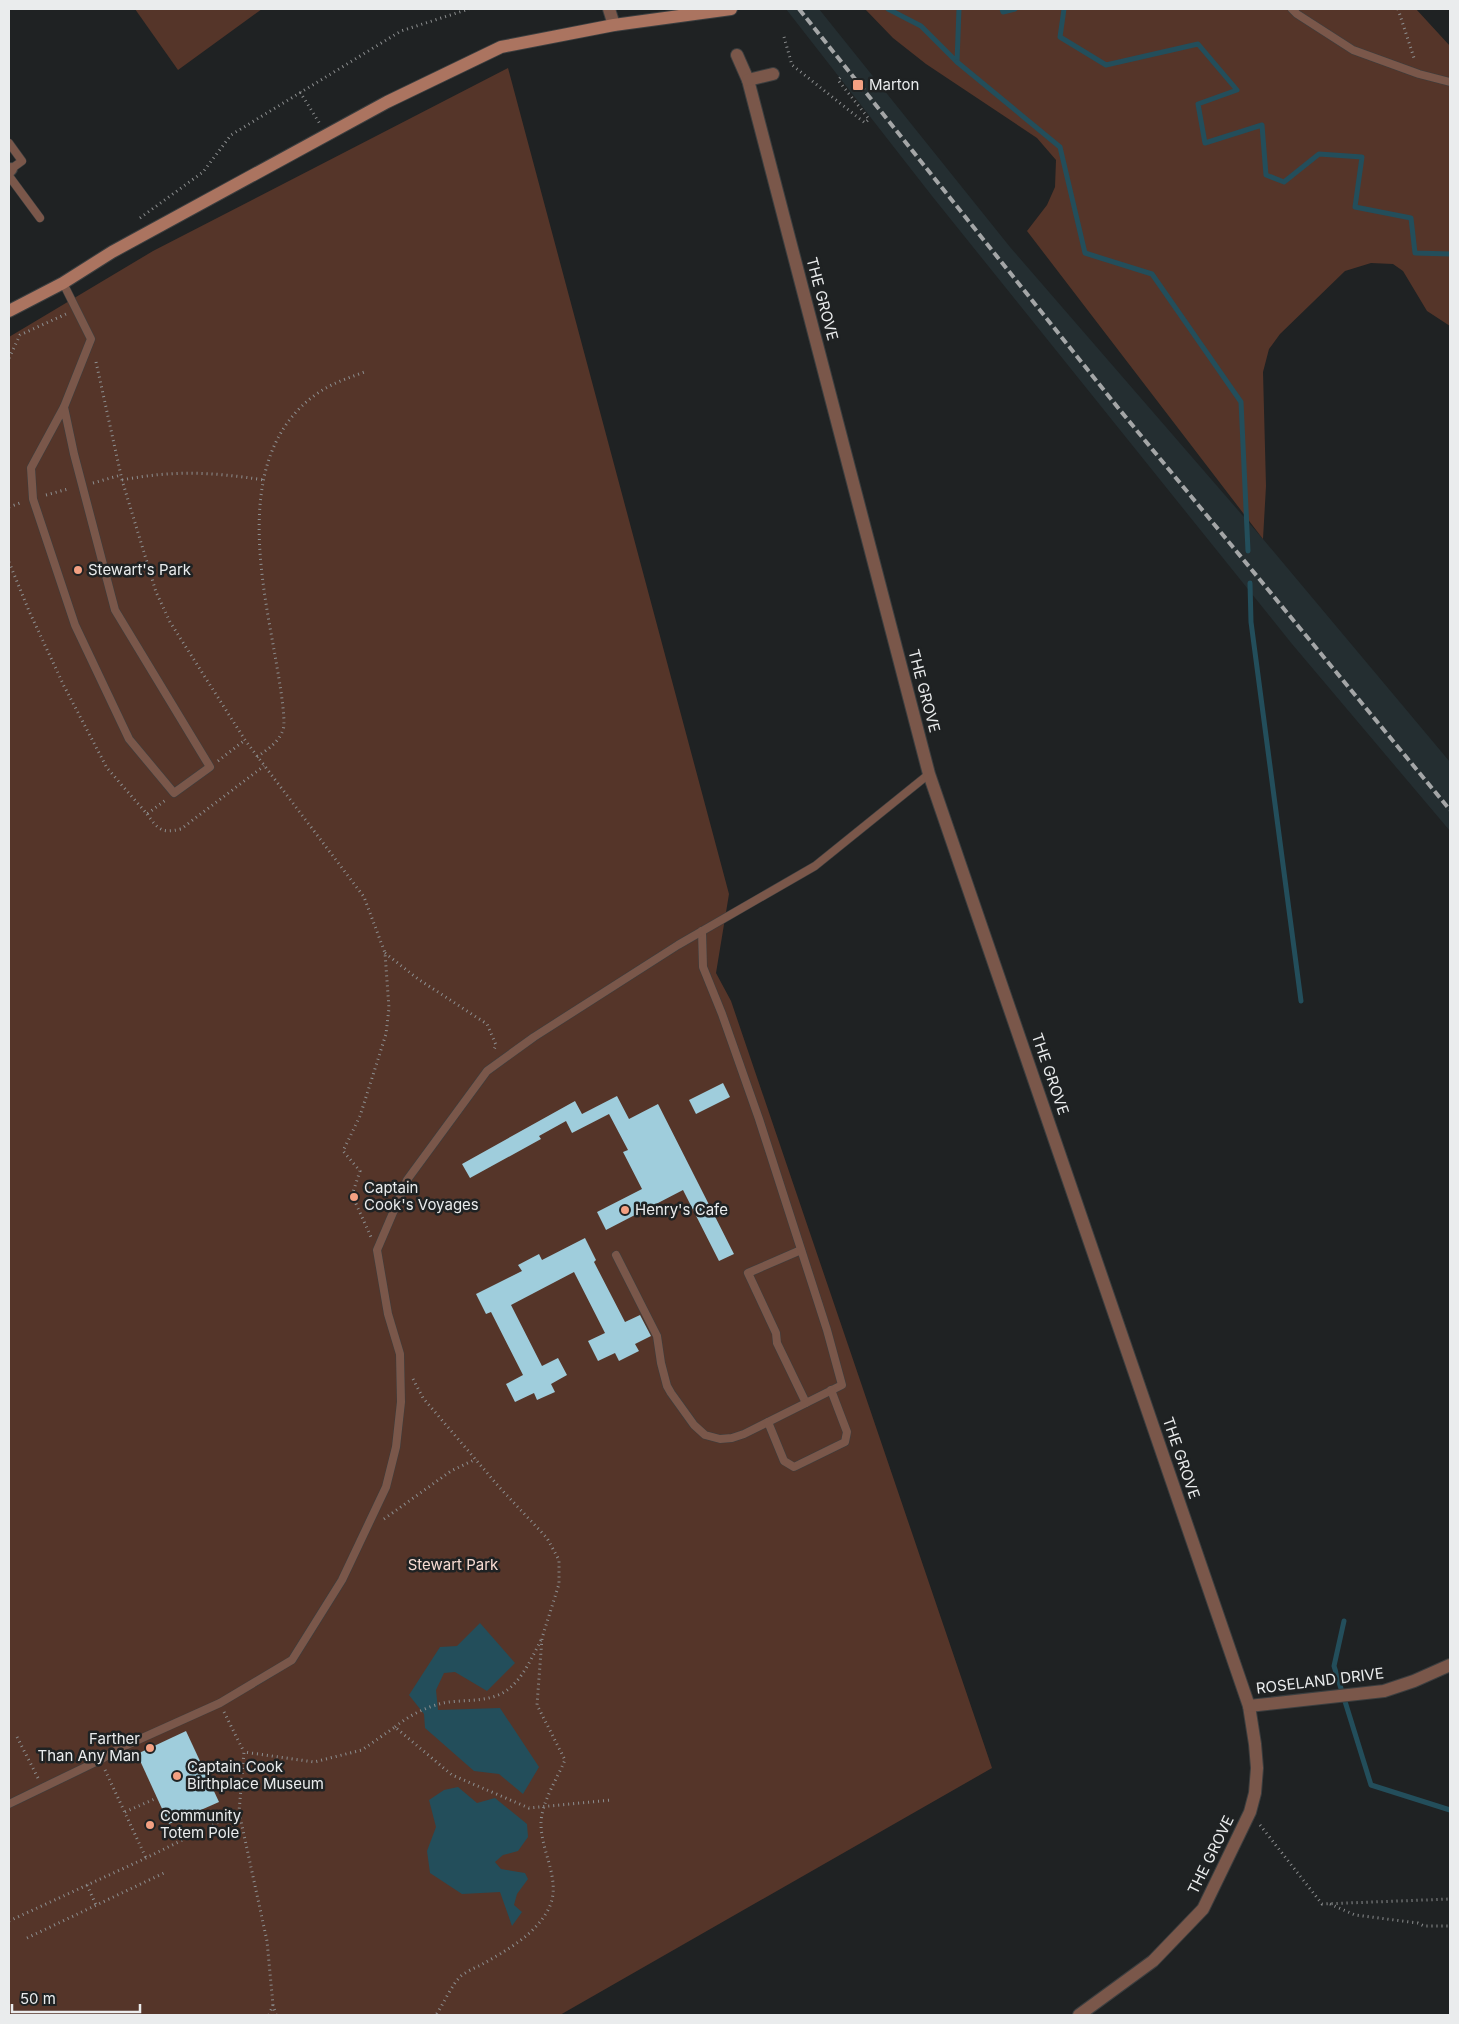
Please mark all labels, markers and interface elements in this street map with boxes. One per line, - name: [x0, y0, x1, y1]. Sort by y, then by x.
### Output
- place label: Marton: [869, 75, 919, 94]
- marker: Marton: [851, 78, 865, 92]
- street label: THE GROVE: [802, 255, 843, 343]
- place label: Stewart's Park: [88, 560, 192, 579]
- marker: Stewart's Park: [72, 564, 84, 576]
- street label: THE GROVE: [904, 647, 945, 735]
- street label: THE GROVE: [1028, 1030, 1073, 1117]
- place label: Captain Cook's Voyages: [364, 1178, 479, 1214]
- marker: Captain Cook's Voyages: [348, 1191, 360, 1203]
- place label: Henry's Cafe: [635, 1200, 728, 1219]
- marker: Henry's Cafe: [619, 1204, 631, 1216]
- street label: THE GROVE: [1159, 1414, 1204, 1501]
- park label: Stewart Park: [408, 1555, 499, 1574]
- street label: ROSELAND DRIVE: [1255, 1663, 1385, 1698]
- place label: Farther Than Any Man: [37, 1729, 140, 1765]
- marker: Farther Than Any Man: [144, 1742, 156, 1754]
- place label: Captain Cook Birthplace Museum: [187, 1757, 324, 1793]
- marker: Captain Cook Birthplace Museum: [171, 1770, 183, 1782]
- place label: Community Totem Pole: [160, 1806, 242, 1842]
- street label: THE GROVE: [1183, 1812, 1238, 1897]
- marker: Community Totem Pole: [144, 1819, 156, 1831]
- scale bar: [12, 1982, 140, 2014]
- text: 50 m: [20, 1989, 56, 2008]

